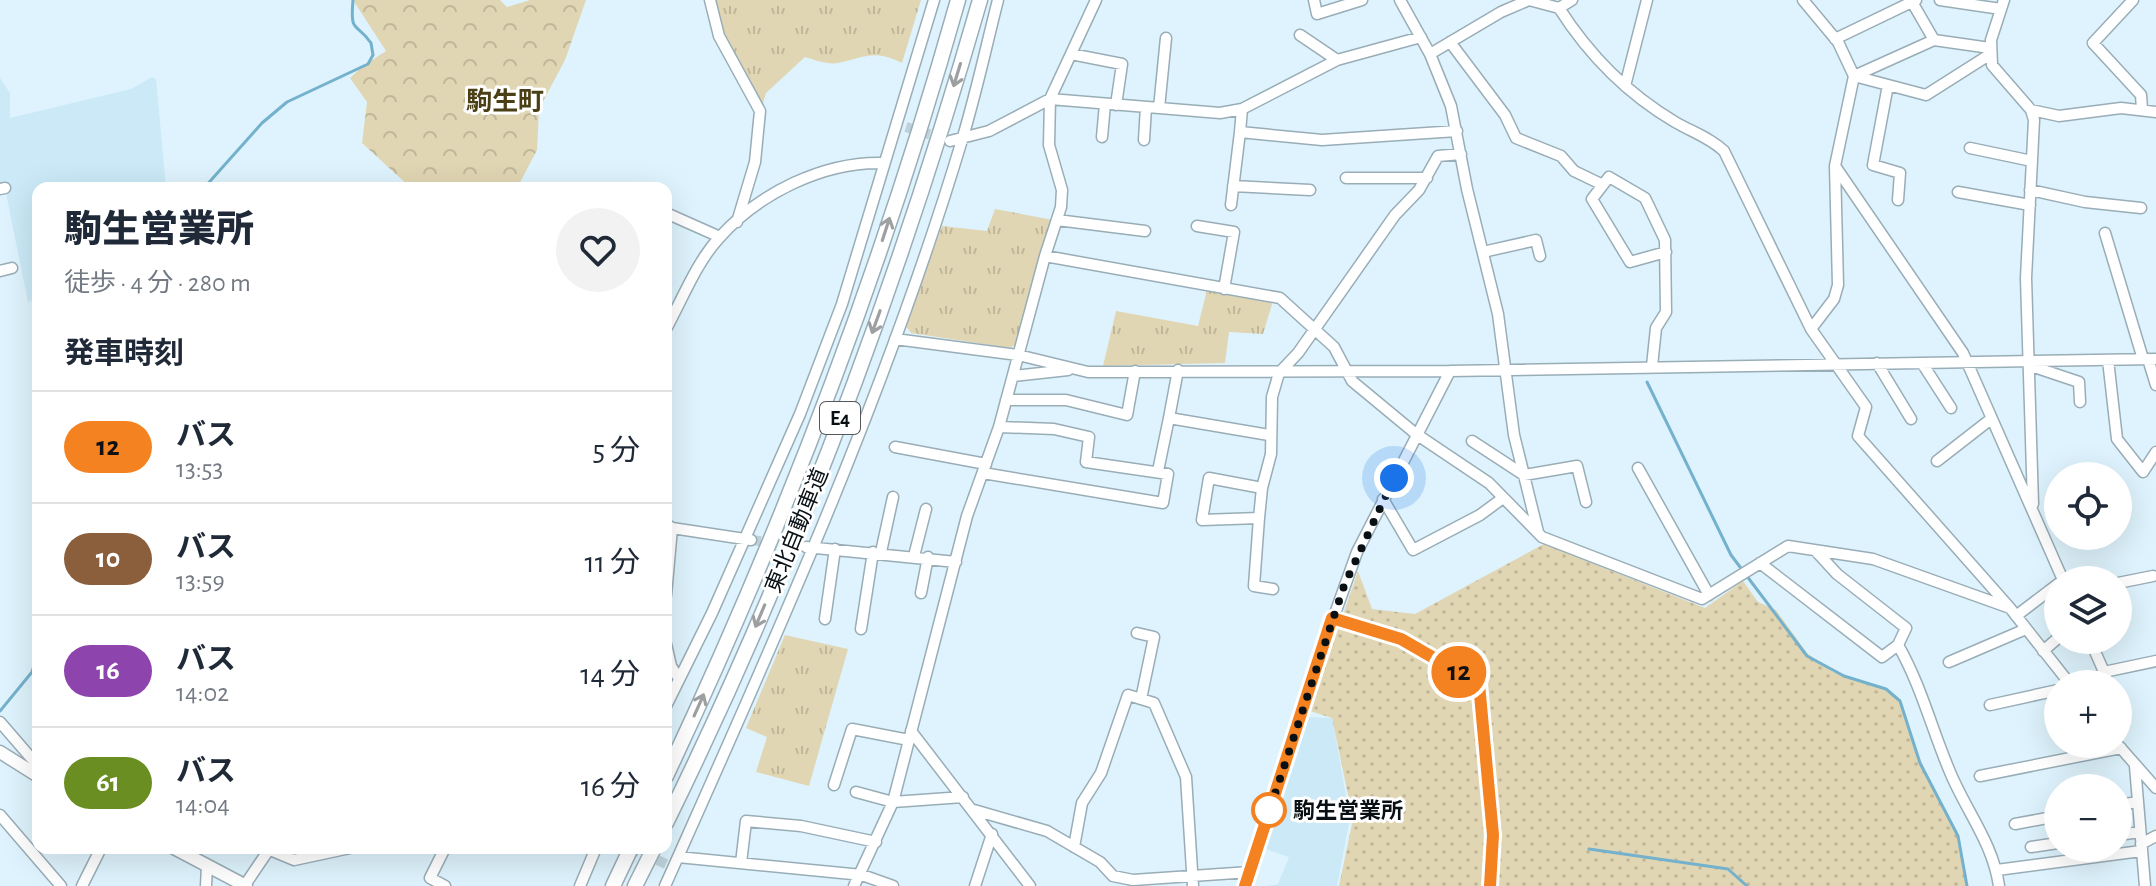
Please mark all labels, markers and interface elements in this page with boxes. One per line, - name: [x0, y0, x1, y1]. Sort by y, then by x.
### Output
- one-way arrow: [949, 62, 964, 87]
- district label: 駒生町: [466, 87, 544, 115]
- button: heart: [556, 208, 640, 292]
- text: 駒生営業所: [64, 212, 254, 250]
- one-way arrow: [879, 216, 894, 242]
- text: 徒歩 · 4 分 · 280 m: [64, 270, 251, 296]
- one-way arrow: [868, 309, 882, 333]
- text: 発車時刻: [64, 339, 184, 369]
- road number: E4: [820, 402, 860, 434]
- text: バス: [176, 421, 236, 451]
- text: 12: [96, 433, 120, 461]
- text: 5 分: [593, 436, 640, 466]
- text: 13:53: [176, 456, 223, 482]
- your location: [1374, 458, 1414, 498]
- map controls: [2044, 462, 2132, 862]
- button: locate: [2044, 462, 2132, 550]
- street label: 東北自動車道: [761, 465, 832, 596]
- text: バス: [176, 533, 236, 563]
- text: 10: [96, 545, 120, 573]
- text: 11 分: [584, 548, 640, 578]
- button: layers: [2044, 566, 2132, 654]
- text: 13:59: [176, 568, 225, 594]
- one-way arrow: [752, 603, 767, 628]
- text: バス: [176, 645, 236, 675]
- line badge: 12: [1423, 646, 1495, 698]
- text: 16: [96, 657, 120, 685]
- text: 12: [1447, 658, 1471, 686]
- text: 14 分: [580, 660, 640, 690]
- button: +: [2044, 670, 2132, 758]
- text: 14:02: [176, 680, 229, 706]
- one-way arrow: [692, 693, 707, 718]
- text: バス: [176, 757, 236, 787]
- text: 61: [96, 769, 120, 797]
- text: 16 分: [581, 772, 640, 802]
- button: −: [2044, 774, 2132, 862]
- text: 14:04: [176, 792, 230, 818]
- marker: 駒生営業所: [1252, 793, 1286, 827]
- place label: 駒生営業所: [1293, 799, 1403, 822]

